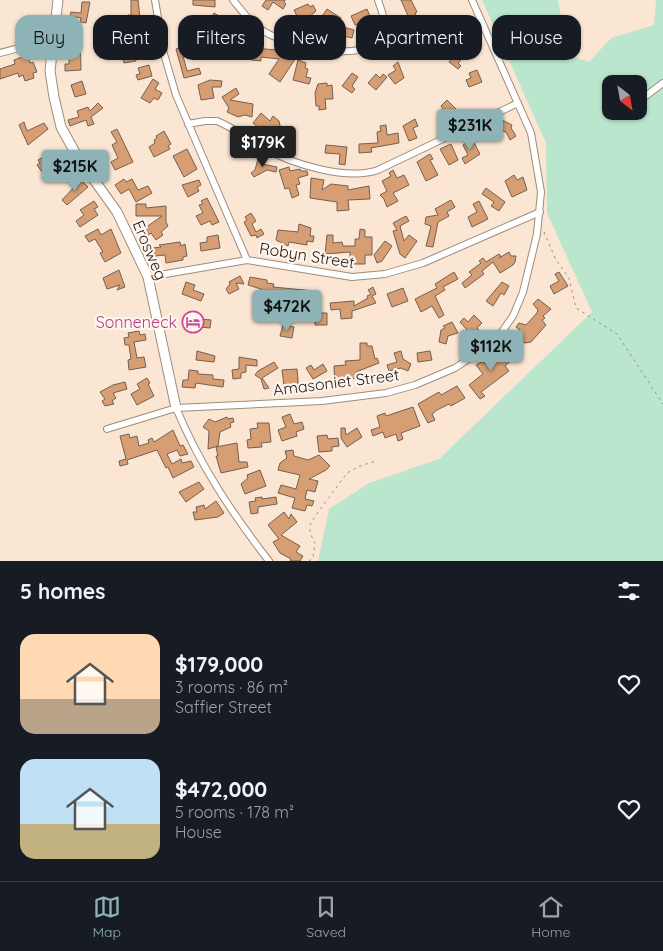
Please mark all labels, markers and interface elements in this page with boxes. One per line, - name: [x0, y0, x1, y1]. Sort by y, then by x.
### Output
- chip: Buy: [15, 15, 83, 60]
- chip: Rent: [93, 15, 168, 60]
- chip: Filters: [178, 15, 264, 60]
- chip: New: [274, 15, 346, 60]
- chip: Apartment: [356, 15, 482, 60]
- chip: House: [492, 15, 581, 60]
- north arrow: [602, 75, 648, 120]
- map controls: [602, 75, 647, 120]
- pin: $231K: [435, 108, 505, 151]
- text: $231K: [448, 115, 492, 135]
- pin: $179K: [228, 126, 298, 168]
- text: $179K: [241, 132, 285, 152]
- pin: $215K: [40, 150, 110, 192]
- text: $215K: [53, 156, 97, 176]
- street label: Erosweg: [128, 217, 172, 283]
- street label: Robyn Street: [258, 238, 356, 272]
- pin: $472K: [252, 290, 322, 332]
- text: $472K: [264, 296, 310, 316]
- hotel icon: Sonneneck: [181, 310, 205, 334]
- place label: Sonneneck: [96, 312, 177, 332]
- pin: $112K: [456, 330, 526, 372]
- text: $112K: [470, 336, 512, 356]
- street label: Amasoniet Street: [272, 364, 400, 400]
- icon: filters: [615, 577, 643, 605]
- text: 5 homes: [20, 578, 105, 604]
- text: $179,000: [175, 651, 263, 677]
- icon: home: [60, 654, 120, 714]
- icon: heart: [615, 670, 643, 698]
- text: 3 rooms · 86 m²: [175, 677, 288, 697]
- text: Saffier Street: [175, 697, 272, 717]
- text: $472,000: [175, 776, 267, 802]
- icon: home: [60, 779, 120, 839]
- icon: heart: [615, 795, 643, 823]
- text: 5 rooms · 178 m²: [175, 802, 294, 822]
- text: House: [175, 822, 222, 842]
- tab: Map: [93, 893, 121, 941]
- tab: Saved: [306, 893, 346, 941]
- tab: Home: [531, 893, 570, 941]

